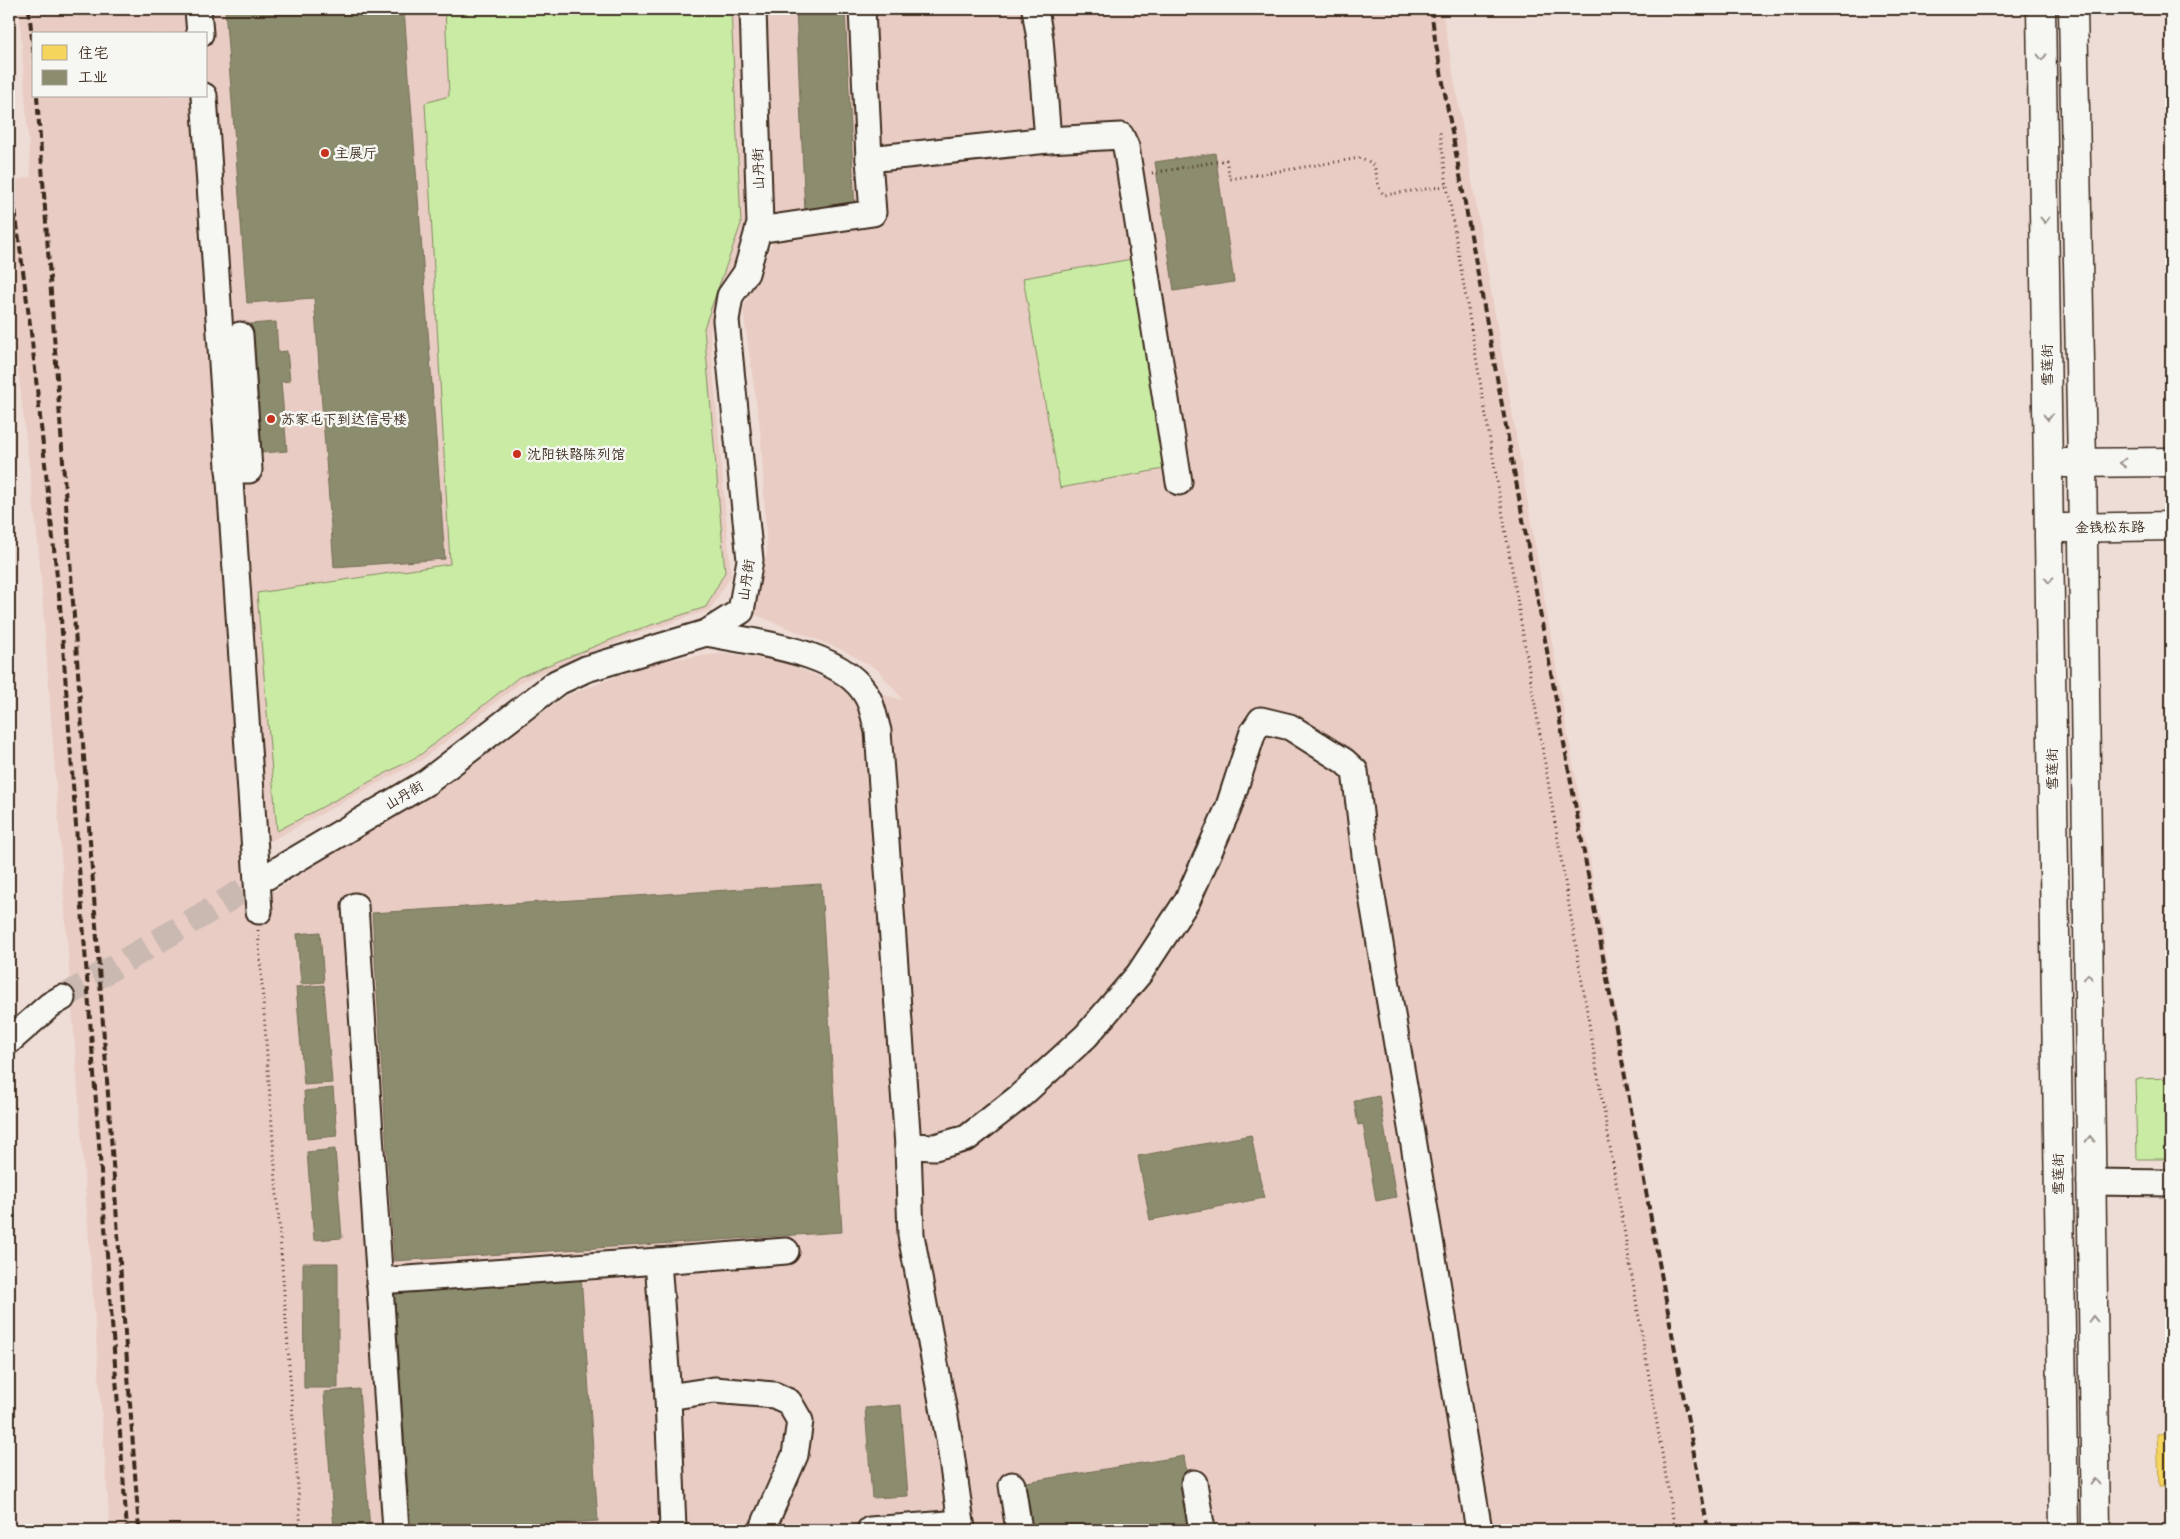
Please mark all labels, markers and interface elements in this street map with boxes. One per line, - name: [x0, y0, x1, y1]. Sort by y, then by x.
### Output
- legend: [32, 32, 208, 98]
- text: 住宅: [78, 44, 108, 63]
- one-way arrow: [2037, 54, 2047, 62]
- text: 工业: [78, 68, 108, 87]
- place label: 主展厅: [335, 145, 377, 162]
- marker: 主展厅: [319, 147, 331, 159]
- street label: 山丹街: [749, 148, 768, 190]
- one-way arrow: [2039, 216, 2050, 224]
- street label: 雪莲街: [2039, 344, 2056, 386]
- place label: 苏家屯下到达信号楼: [281, 411, 407, 428]
- marker: 苏家屯下到达信号楼: [265, 413, 277, 425]
- one-way arrow: [2043, 414, 2053, 422]
- place label: 沈阳铁路陈列馆: [527, 446, 625, 463]
- marker: 沈阳铁路陈列馆: [511, 448, 523, 460]
- one-way arrow: [2118, 458, 2126, 468]
- street label: 金钱松东路: [2075, 518, 2145, 537]
- street label: 山丹街: [735, 558, 758, 602]
- one-way arrow: [2044, 576, 2054, 584]
- street label: 雪莲街: [2044, 748, 2061, 790]
- street label: 山丹街: [382, 777, 427, 814]
- one-way arrow: [2083, 972, 2093, 980]
- one-way arrow: [2085, 1135, 2095, 1142]
- street label: 雪莲街: [2050, 1153, 2067, 1195]
- one-way arrow: [2087, 1315, 2098, 1323]
- one-way arrow: [2090, 1477, 2100, 1485]

